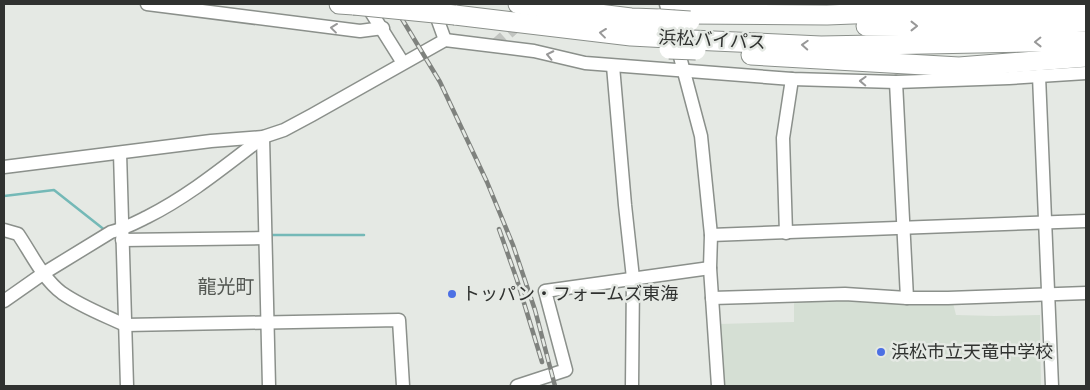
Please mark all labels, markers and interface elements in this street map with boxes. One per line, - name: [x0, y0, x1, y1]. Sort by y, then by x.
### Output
- one-way arrow: [910, 21, 918, 31]
- one-way arrow: [330, 23, 338, 34]
- street label: 浜松バイパス: [658, 25, 766, 54]
- one-way arrow: [598, 28, 606, 39]
- one-way arrow: [1033, 37, 1041, 47]
- one-way arrow: [801, 40, 809, 51]
- one-way arrow: [546, 50, 555, 61]
- one-way arrow: [859, 76, 866, 86]
- district label: 龍光町: [197, 274, 255, 298]
- place label: トッパン・フォームズ東海: [462, 282, 678, 305]
- marker: トッパン・フォームズ東海: [446, 288, 458, 300]
- place label: 浜松市立天竜中学校: [891, 340, 1053, 363]
- marker: 浜松市立天竜中学校: [875, 346, 887, 358]

